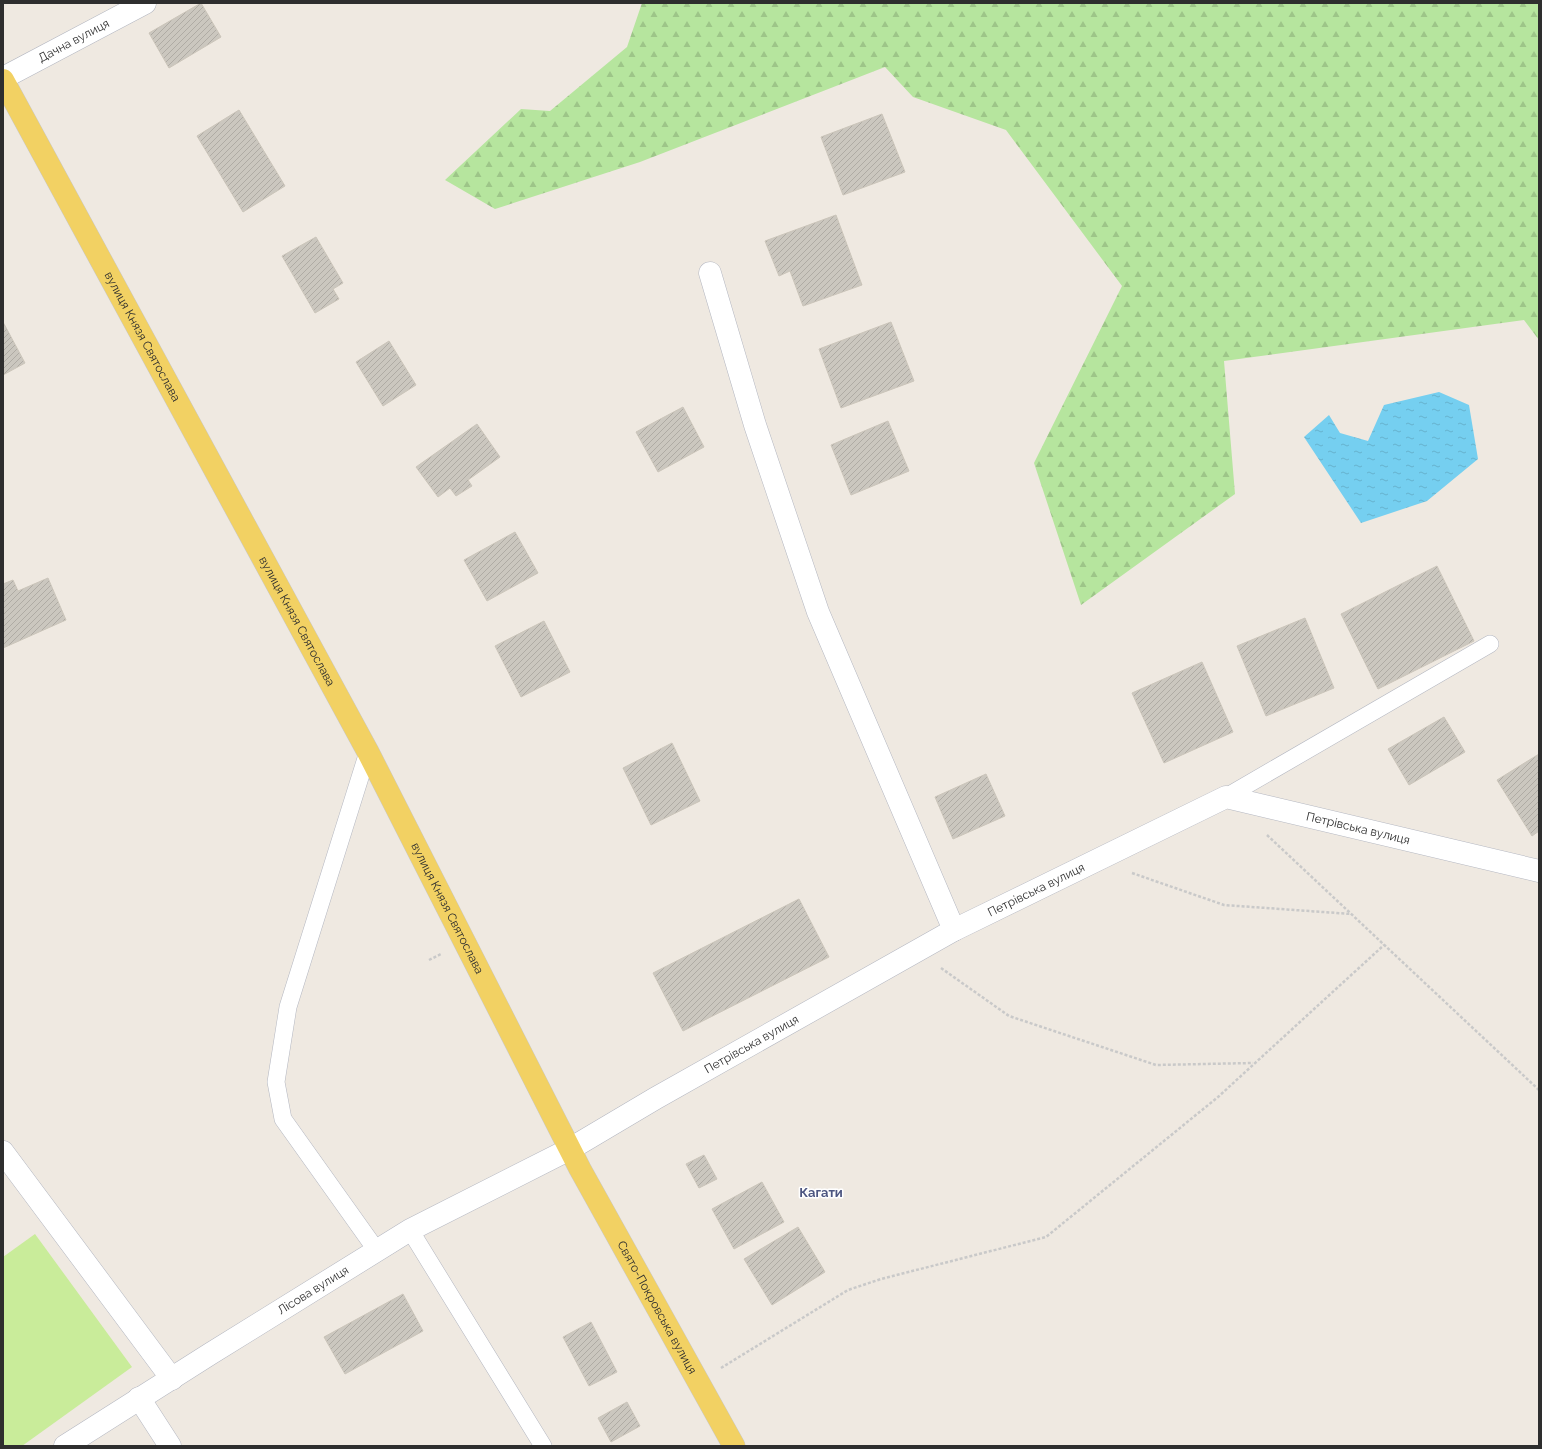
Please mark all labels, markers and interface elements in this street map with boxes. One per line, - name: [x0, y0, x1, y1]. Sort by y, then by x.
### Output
- street label: Дачна вулиця: [36, 16, 112, 65]
- street label: вулиця Князя Святослава: [102, 269, 183, 404]
- street label: вулиця Князя Святослава: [256, 554, 338, 689]
- street label: Петрівська вулиця: [1305, 809, 1411, 847]
- street label: вулиця Князя Святослава: [408, 840, 487, 976]
- street label: Петрівська вулиця: [985, 860, 1087, 919]
- street label: Петрівська вулиця: [702, 1012, 801, 1076]
- district label: Кагати: [799, 1185, 843, 1200]
- street label: Свято-Покровська вулиця: [614, 1239, 700, 1377]
- street label: Лісова вулиця: [275, 1263, 351, 1317]

